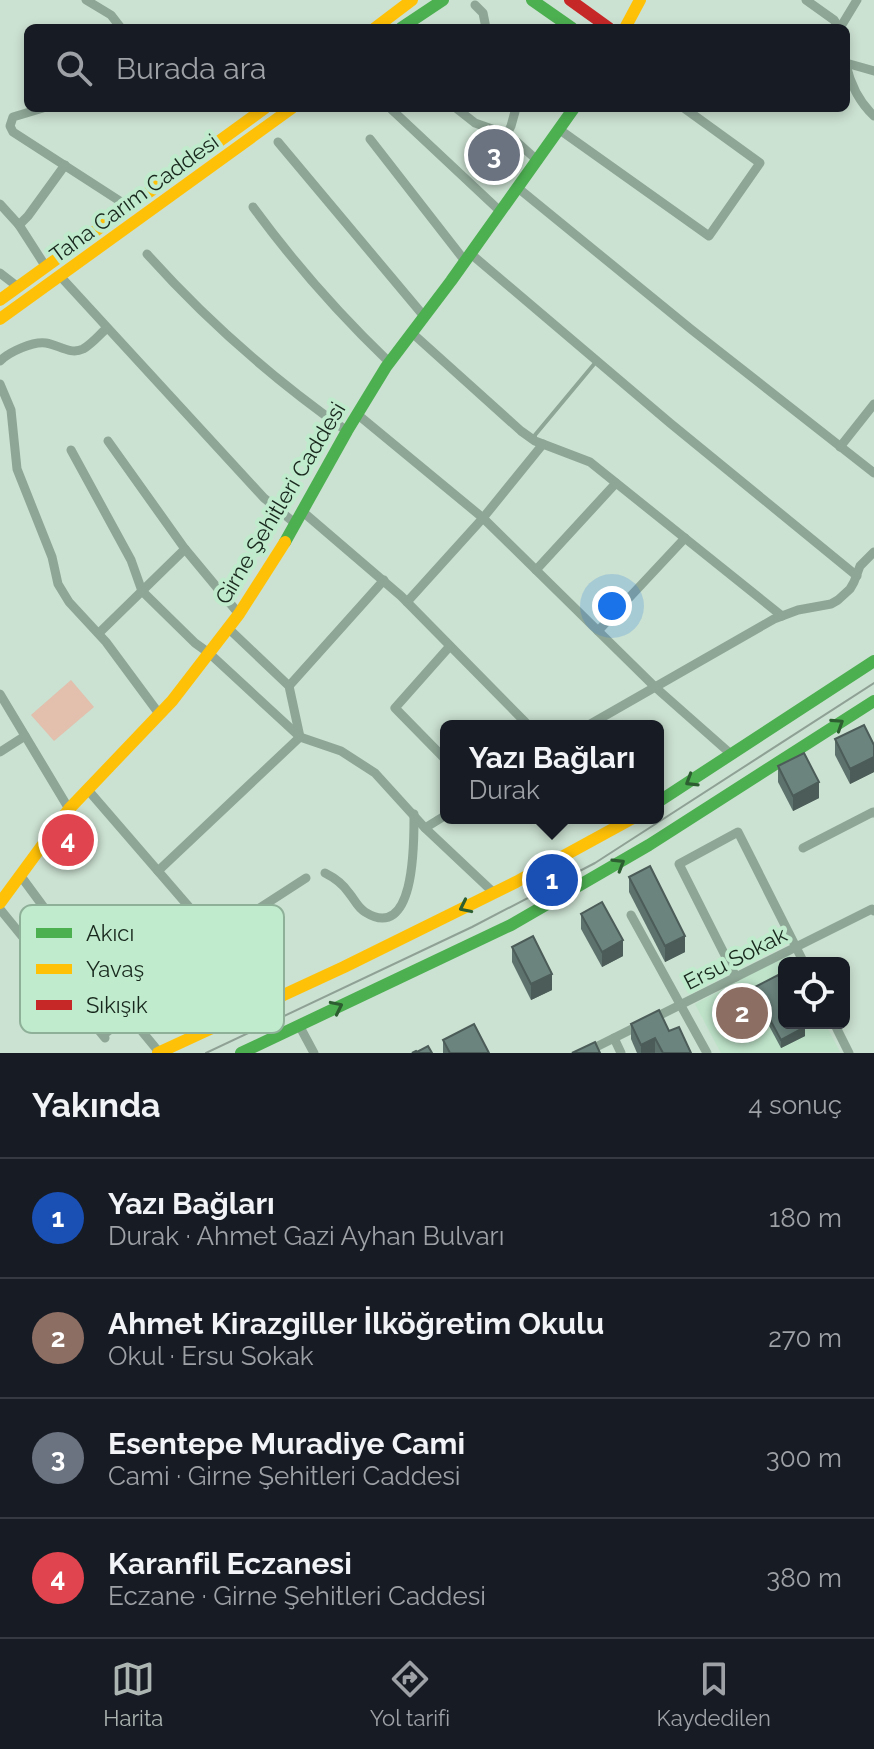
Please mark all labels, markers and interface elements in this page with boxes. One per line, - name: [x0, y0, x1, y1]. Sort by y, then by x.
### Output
- search box: [24, 24, 850, 112]
- icon: search: [52, 46, 96, 90]
- text: Burada ara: [116, 51, 266, 86]
- pin: 3: [468, 125, 520, 185]
- street label: Taha Carım Caddesi: [45, 128, 223, 268]
- street label: Girne Şehitleri Caddesi: [209, 397, 351, 609]
- your location: [592, 586, 632, 626]
- one-way arrow: [829, 719, 844, 734]
- popup: [440, 720, 664, 824]
- text: Yazı Bağları: [469, 740, 635, 775]
- one-way arrow: [686, 771, 700, 786]
- text: Durak: [469, 775, 540, 805]
- pin: 4: [42, 810, 94, 870]
- pin: 1: [526, 850, 578, 910]
- one-way arrow: [610, 858, 625, 874]
- one-way arrow: [459, 897, 473, 913]
- legend: [20, 905, 284, 1033]
- text: Akıcı: [86, 920, 134, 946]
- street label: Ersu Sokak: [679, 921, 791, 995]
- text: Yavaş: [86, 956, 144, 982]
- map controls: [778, 957, 850, 1029]
- button: locate: [778, 957, 850, 1029]
- pin: 2: [716, 983, 768, 1043]
- text: Sıkışık: [86, 992, 148, 1018]
- one-way arrow: [329, 1001, 343, 1017]
- text: Yakında: [32, 1085, 161, 1125]
- text: 4 sonuç: [748, 1090, 842, 1120]
- text: Yazı Bağları: [108, 1186, 275, 1221]
- text: 1: [52, 1203, 64, 1233]
- text: 180 m: [769, 1203, 842, 1233]
- text: Durak · Ahmet Gazi Ayhan Bulvarı: [108, 1221, 504, 1251]
- text: Ahmet Kirazgiller İlköğretim Okulu: [108, 1306, 604, 1341]
- text: 2: [51, 1323, 65, 1353]
- text: 270 m: [768, 1323, 842, 1353]
- text: Okul · Ersu Sokak: [108, 1341, 314, 1371]
- text: Esentepe Muradiye Cami: [108, 1426, 465, 1461]
- text: 3: [51, 1443, 65, 1473]
- text: 300 m: [766, 1443, 842, 1473]
- text: Cami · Girne Şehitleri Caddesi: [108, 1461, 460, 1491]
- text: Karanfil Eczanesi: [108, 1546, 352, 1581]
- text: 4: [51, 1563, 65, 1593]
- text: 380 m: [766, 1563, 842, 1593]
- text: Eczane · Girne Şehitleri Caddesi: [108, 1581, 486, 1611]
- tab: Harita: [103, 1657, 163, 1731]
- tab: Yol tarifi: [370, 1657, 450, 1731]
- tab: Kaydedilen: [657, 1657, 771, 1731]

